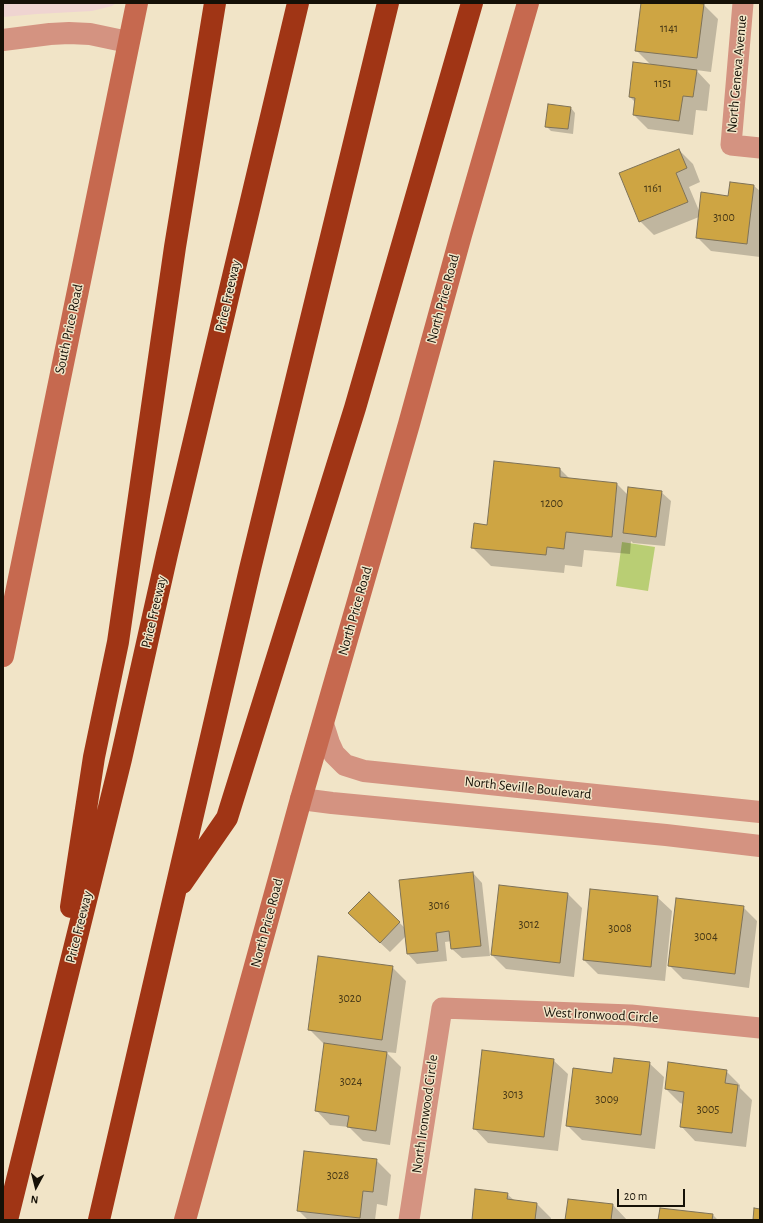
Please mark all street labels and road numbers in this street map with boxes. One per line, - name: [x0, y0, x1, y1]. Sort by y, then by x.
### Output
- street label: North Geneva Avenue: [723, 14, 751, 134]
- street label: North Price Road: [423, 253, 463, 345]
- street label: Price Freeway: [212, 258, 244, 334]
- street label: South Price Road: [51, 283, 87, 375]
- street label: North Price Road: [334, 565, 376, 657]
- street label: Price Freeway: [138, 574, 170, 650]
- street label: North Seville Boulevard: [464, 773, 592, 803]
- street label: North Price Road: [247, 877, 287, 969]
- street label: Price Freeway: [62, 889, 96, 965]
- street label: West Ironwood Circle: [543, 1004, 659, 1026]
- street label: North Ironwood Circle: [408, 1054, 442, 1174]

